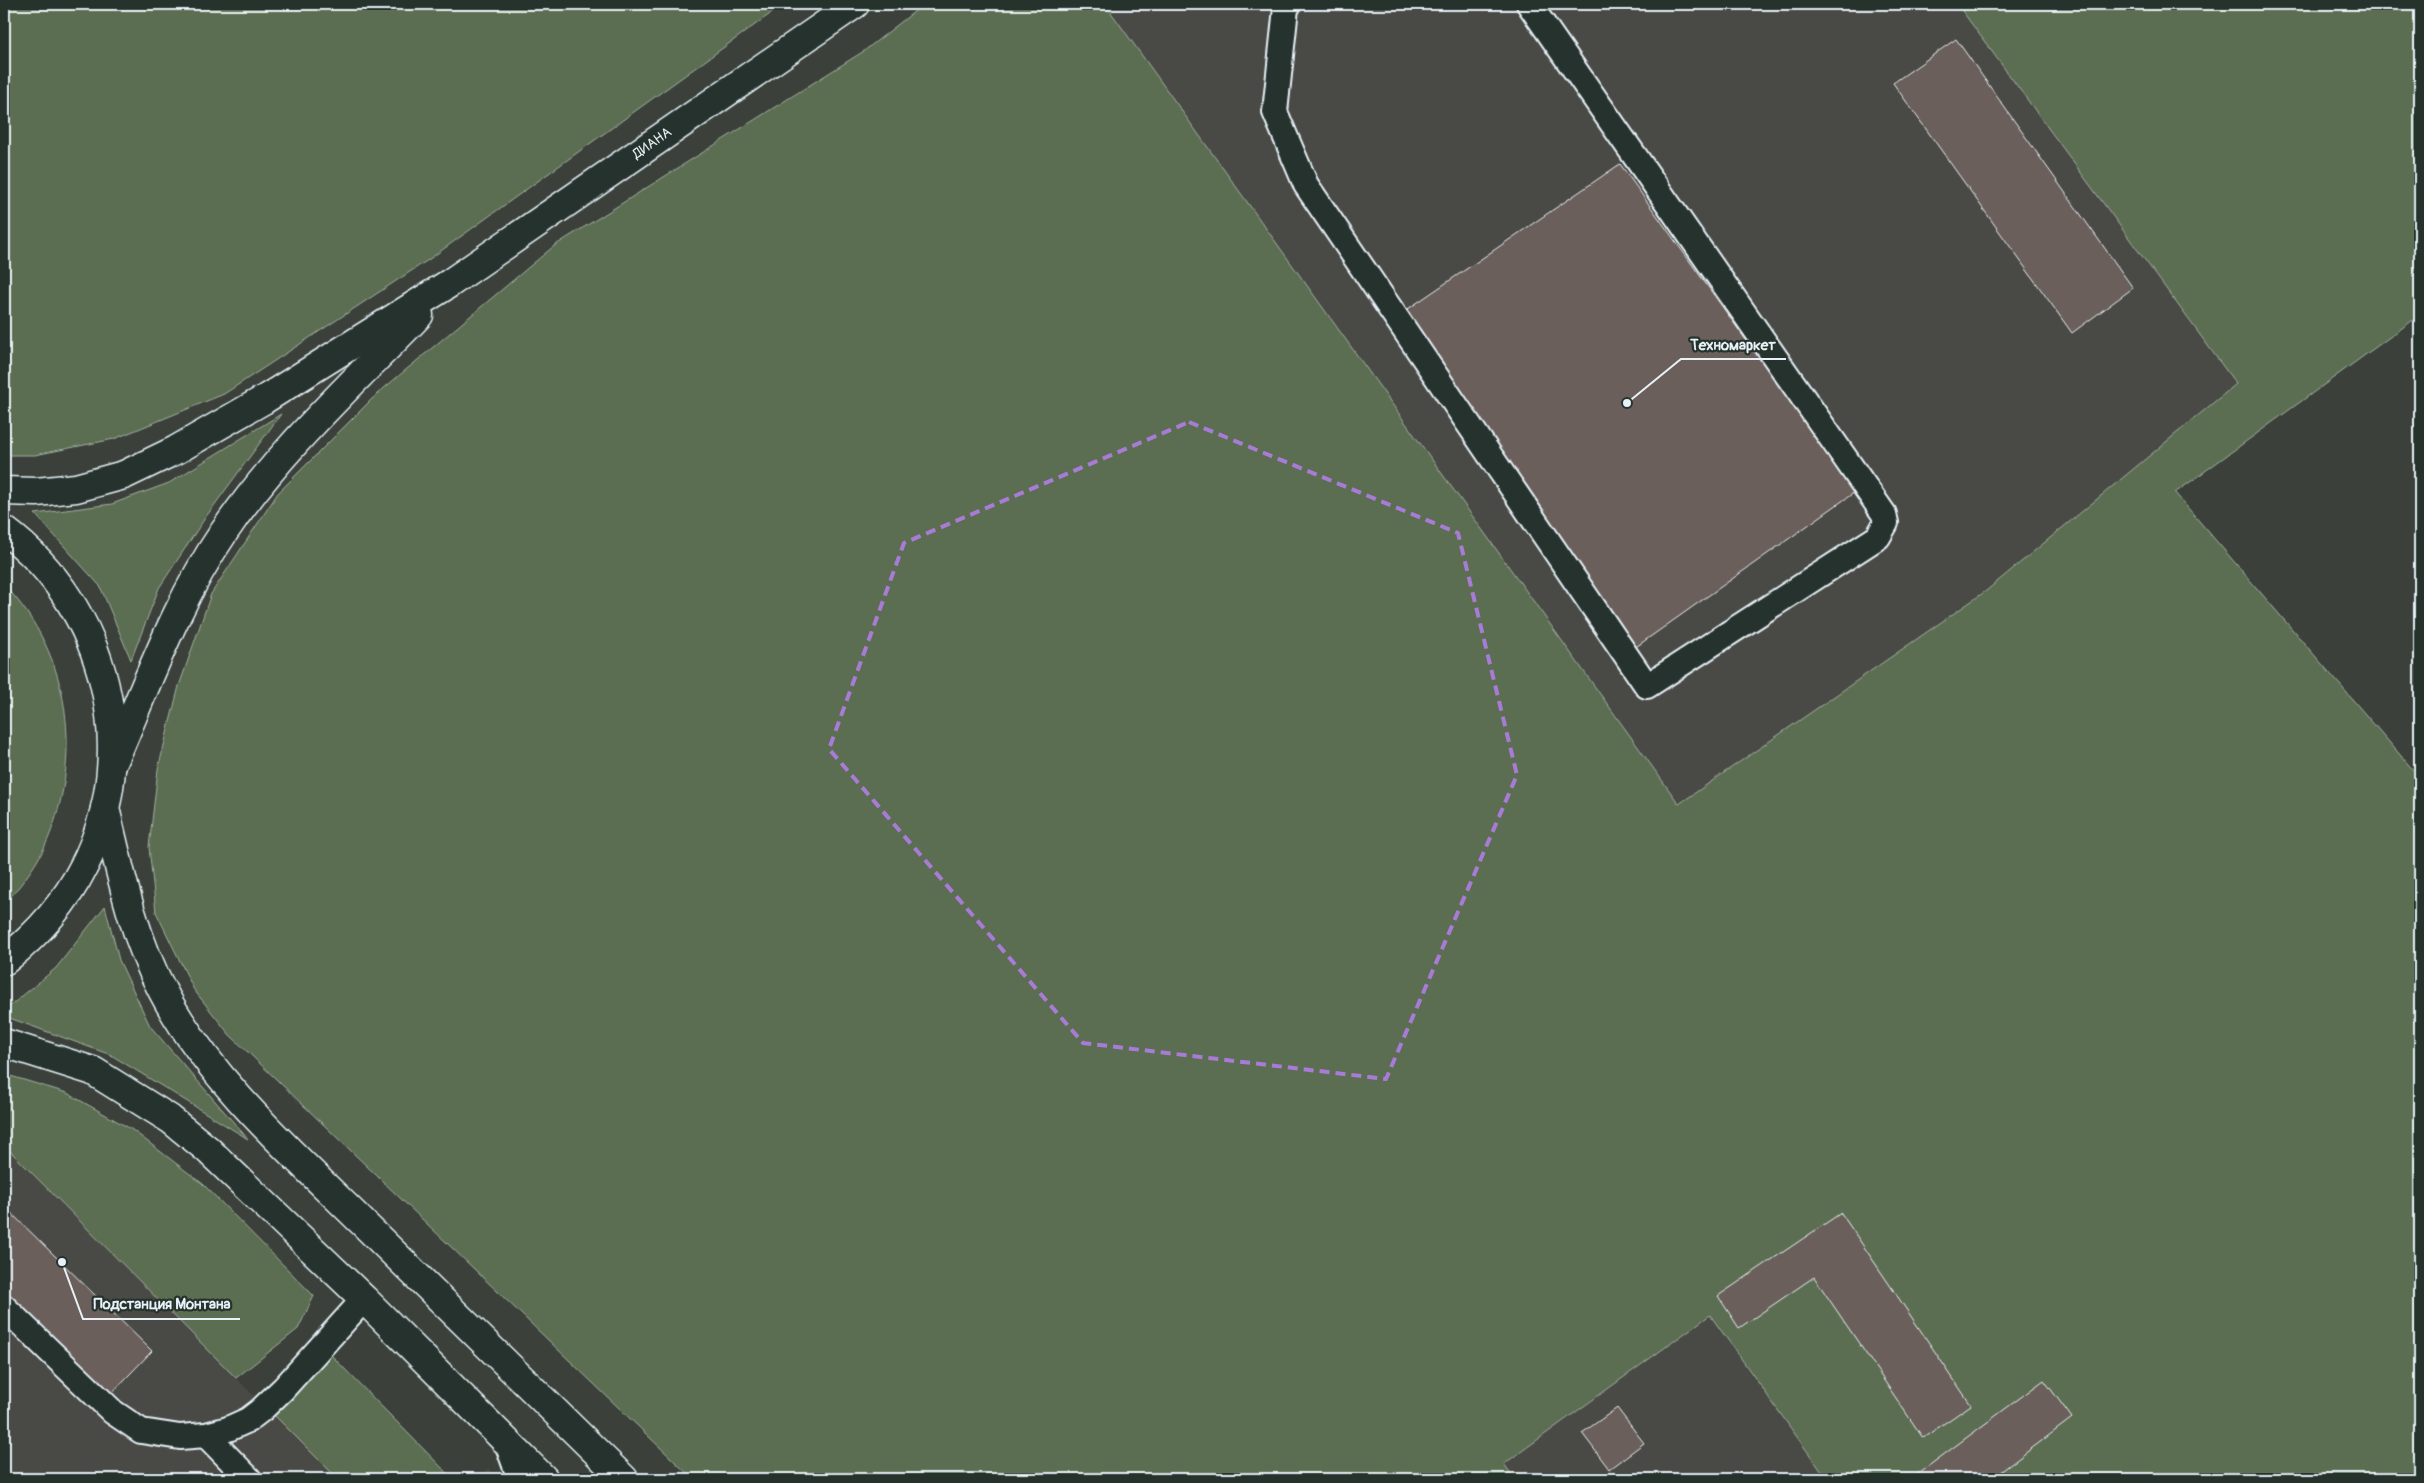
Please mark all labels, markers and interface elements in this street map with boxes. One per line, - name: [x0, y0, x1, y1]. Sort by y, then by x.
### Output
- street label: ДИАНА: [628, 123, 675, 163]
- callout: Техномаркет: [1681, 329, 1786, 359]
- text: Техномаркет: [1689, 336, 1776, 355]
- callout: Подстанция Монтана: [83, 1289, 240, 1319]
- text: Подстанция Монтана: [93, 1295, 231, 1314]

